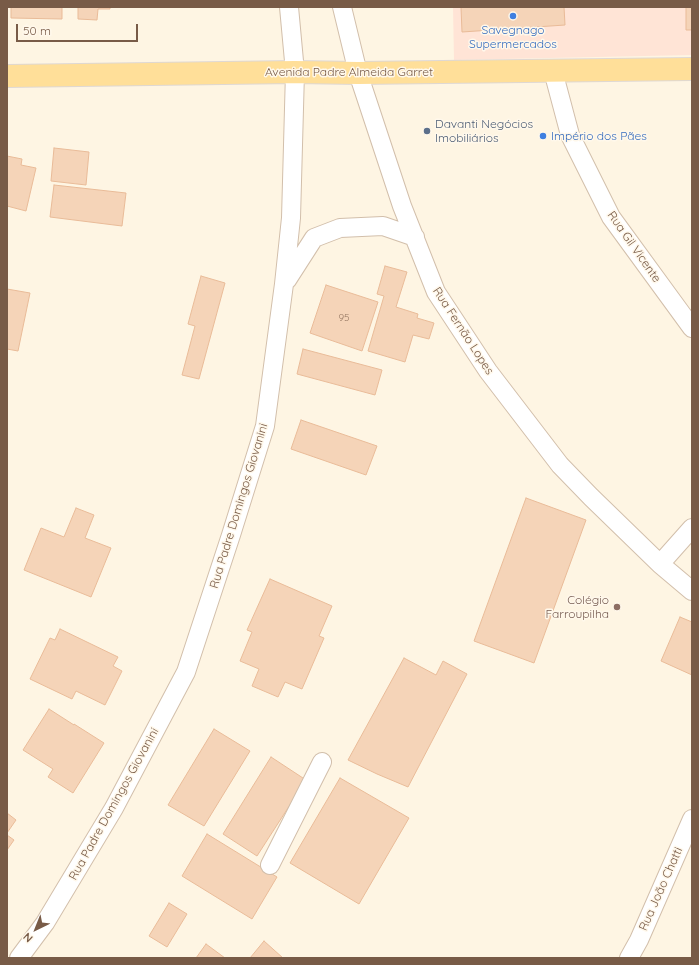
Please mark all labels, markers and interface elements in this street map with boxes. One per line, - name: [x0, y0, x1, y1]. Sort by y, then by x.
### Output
- marker: Savegnago Supermercados: [508, 11, 518, 21]
- scale bar: [18, 16, 140, 42]
- text: 50 m: [23, 23, 51, 38]
- place label: Savegnago Supermercados: [469, 23, 557, 51]
- street label: Avenida Padre Almeida Garret: [265, 65, 433, 79]
- place label: Davanti Negócios Imobiliários: [435, 117, 533, 145]
- marker: Davanti Negócios Imobiliários: [422, 126, 432, 136]
- place label: Império dos Pães: [551, 129, 647, 143]
- marker: Império dos Pães: [538, 131, 548, 141]
- street label: Rua Gil Vicente: [604, 209, 664, 285]
- street label: Rua Fernão Lopes: [429, 285, 497, 377]
- house number: 95: [338, 312, 350, 324]
- street label: Rua Padre Domingos Giovanini: [207, 422, 271, 590]
- place label: Colégio Farroupilha: [545, 593, 609, 621]
- marker: Colégio Farroupilha: [612, 602, 622, 612]
- street label: Rua Padre Domingos Giovanini: [66, 725, 162, 883]
- street label: Rua João Chatti: [636, 845, 686, 933]
- north arrow: [16, 909, 56, 949]
- text: N: [20, 930, 36, 946]

